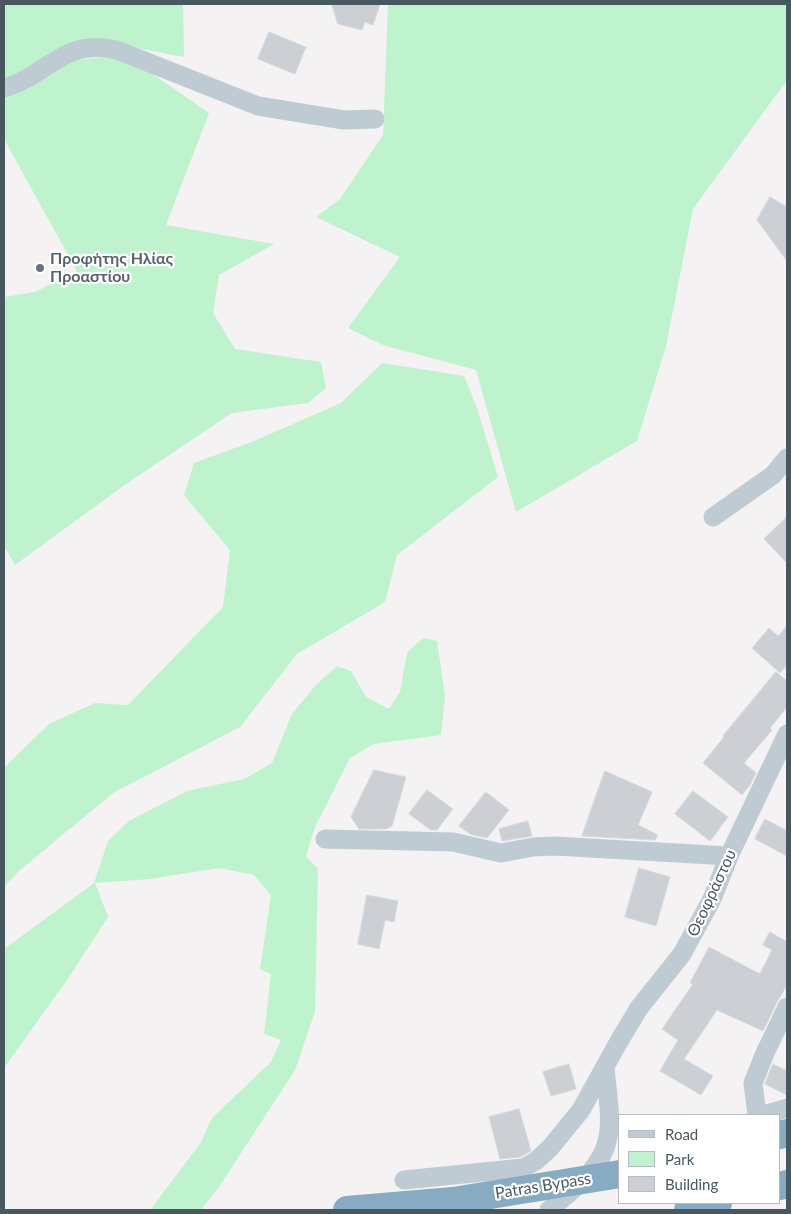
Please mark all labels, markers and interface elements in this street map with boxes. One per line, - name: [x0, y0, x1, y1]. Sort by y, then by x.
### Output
- place label: Προφήτης Ηλίας Προαστίου: [50, 249, 173, 287]
- marker: Προφήτης Ηλίας Προαστίου: [34, 262, 46, 274]
- street label: Θεοφράστου: [683, 846, 741, 940]
- legend: [618, 1114, 781, 1204]
- text: Road: [665, 1125, 698, 1143]
- text: Park: [665, 1150, 694, 1168]
- street label: Patras Bypass: [494, 1169, 592, 1203]
- text: Building: [665, 1175, 718, 1193]

